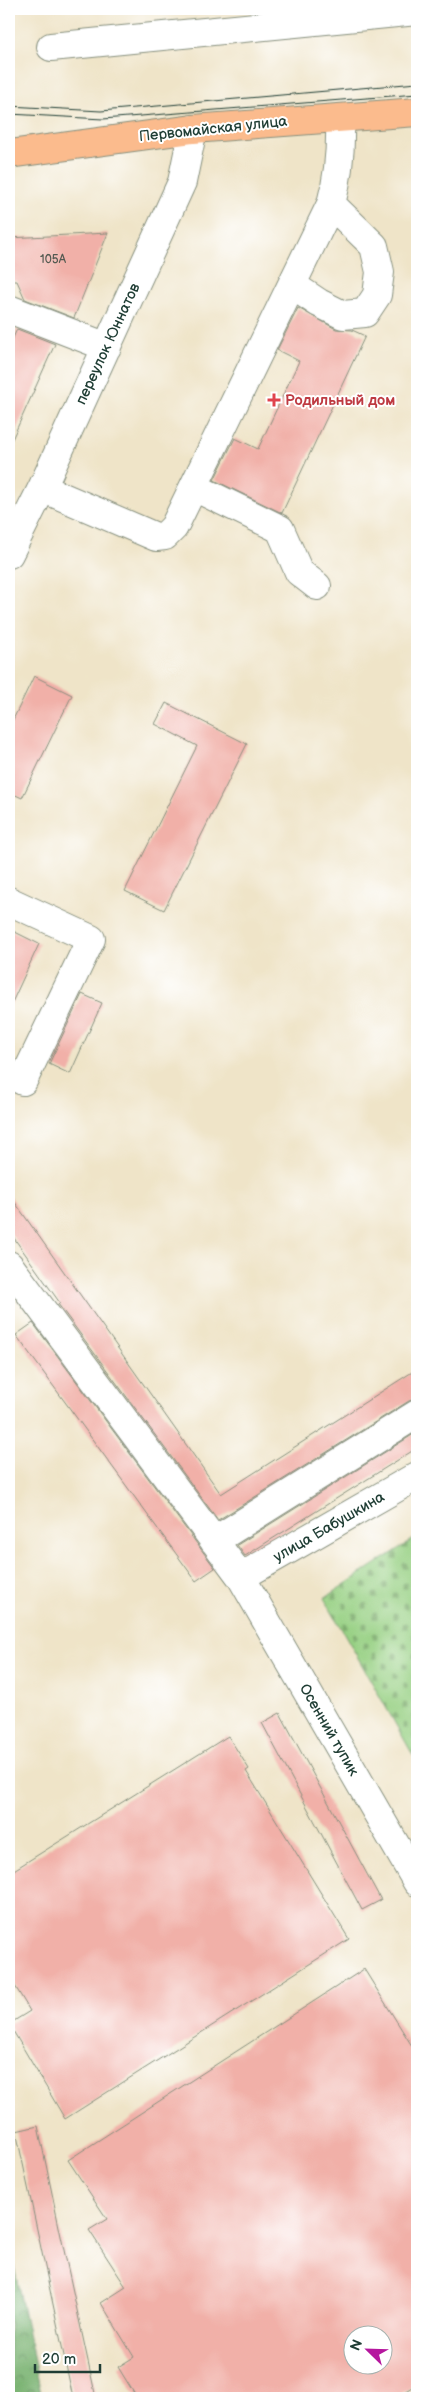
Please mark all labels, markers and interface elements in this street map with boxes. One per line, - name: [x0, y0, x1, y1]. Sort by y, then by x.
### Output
- street label: Первомайская улица: [138, 112, 288, 146]
- house number: 105А: [40, 252, 67, 267]
- street label: переулок Юннатов: [71, 280, 145, 408]
- place label: Родильный дом: [285, 391, 395, 410]
- marker: Родильный дом: [267, 393, 281, 407]
- street label: улица Бабушкина: [270, 1487, 388, 1567]
- street label: Осенний тупик: [295, 1680, 363, 1780]
- north arrow: [344, 2324, 394, 2374]
- text: N: [347, 2337, 366, 2353]
- scale bar: [35, 2342, 100, 2374]
- text: 20 m: [42, 2350, 76, 2369]

